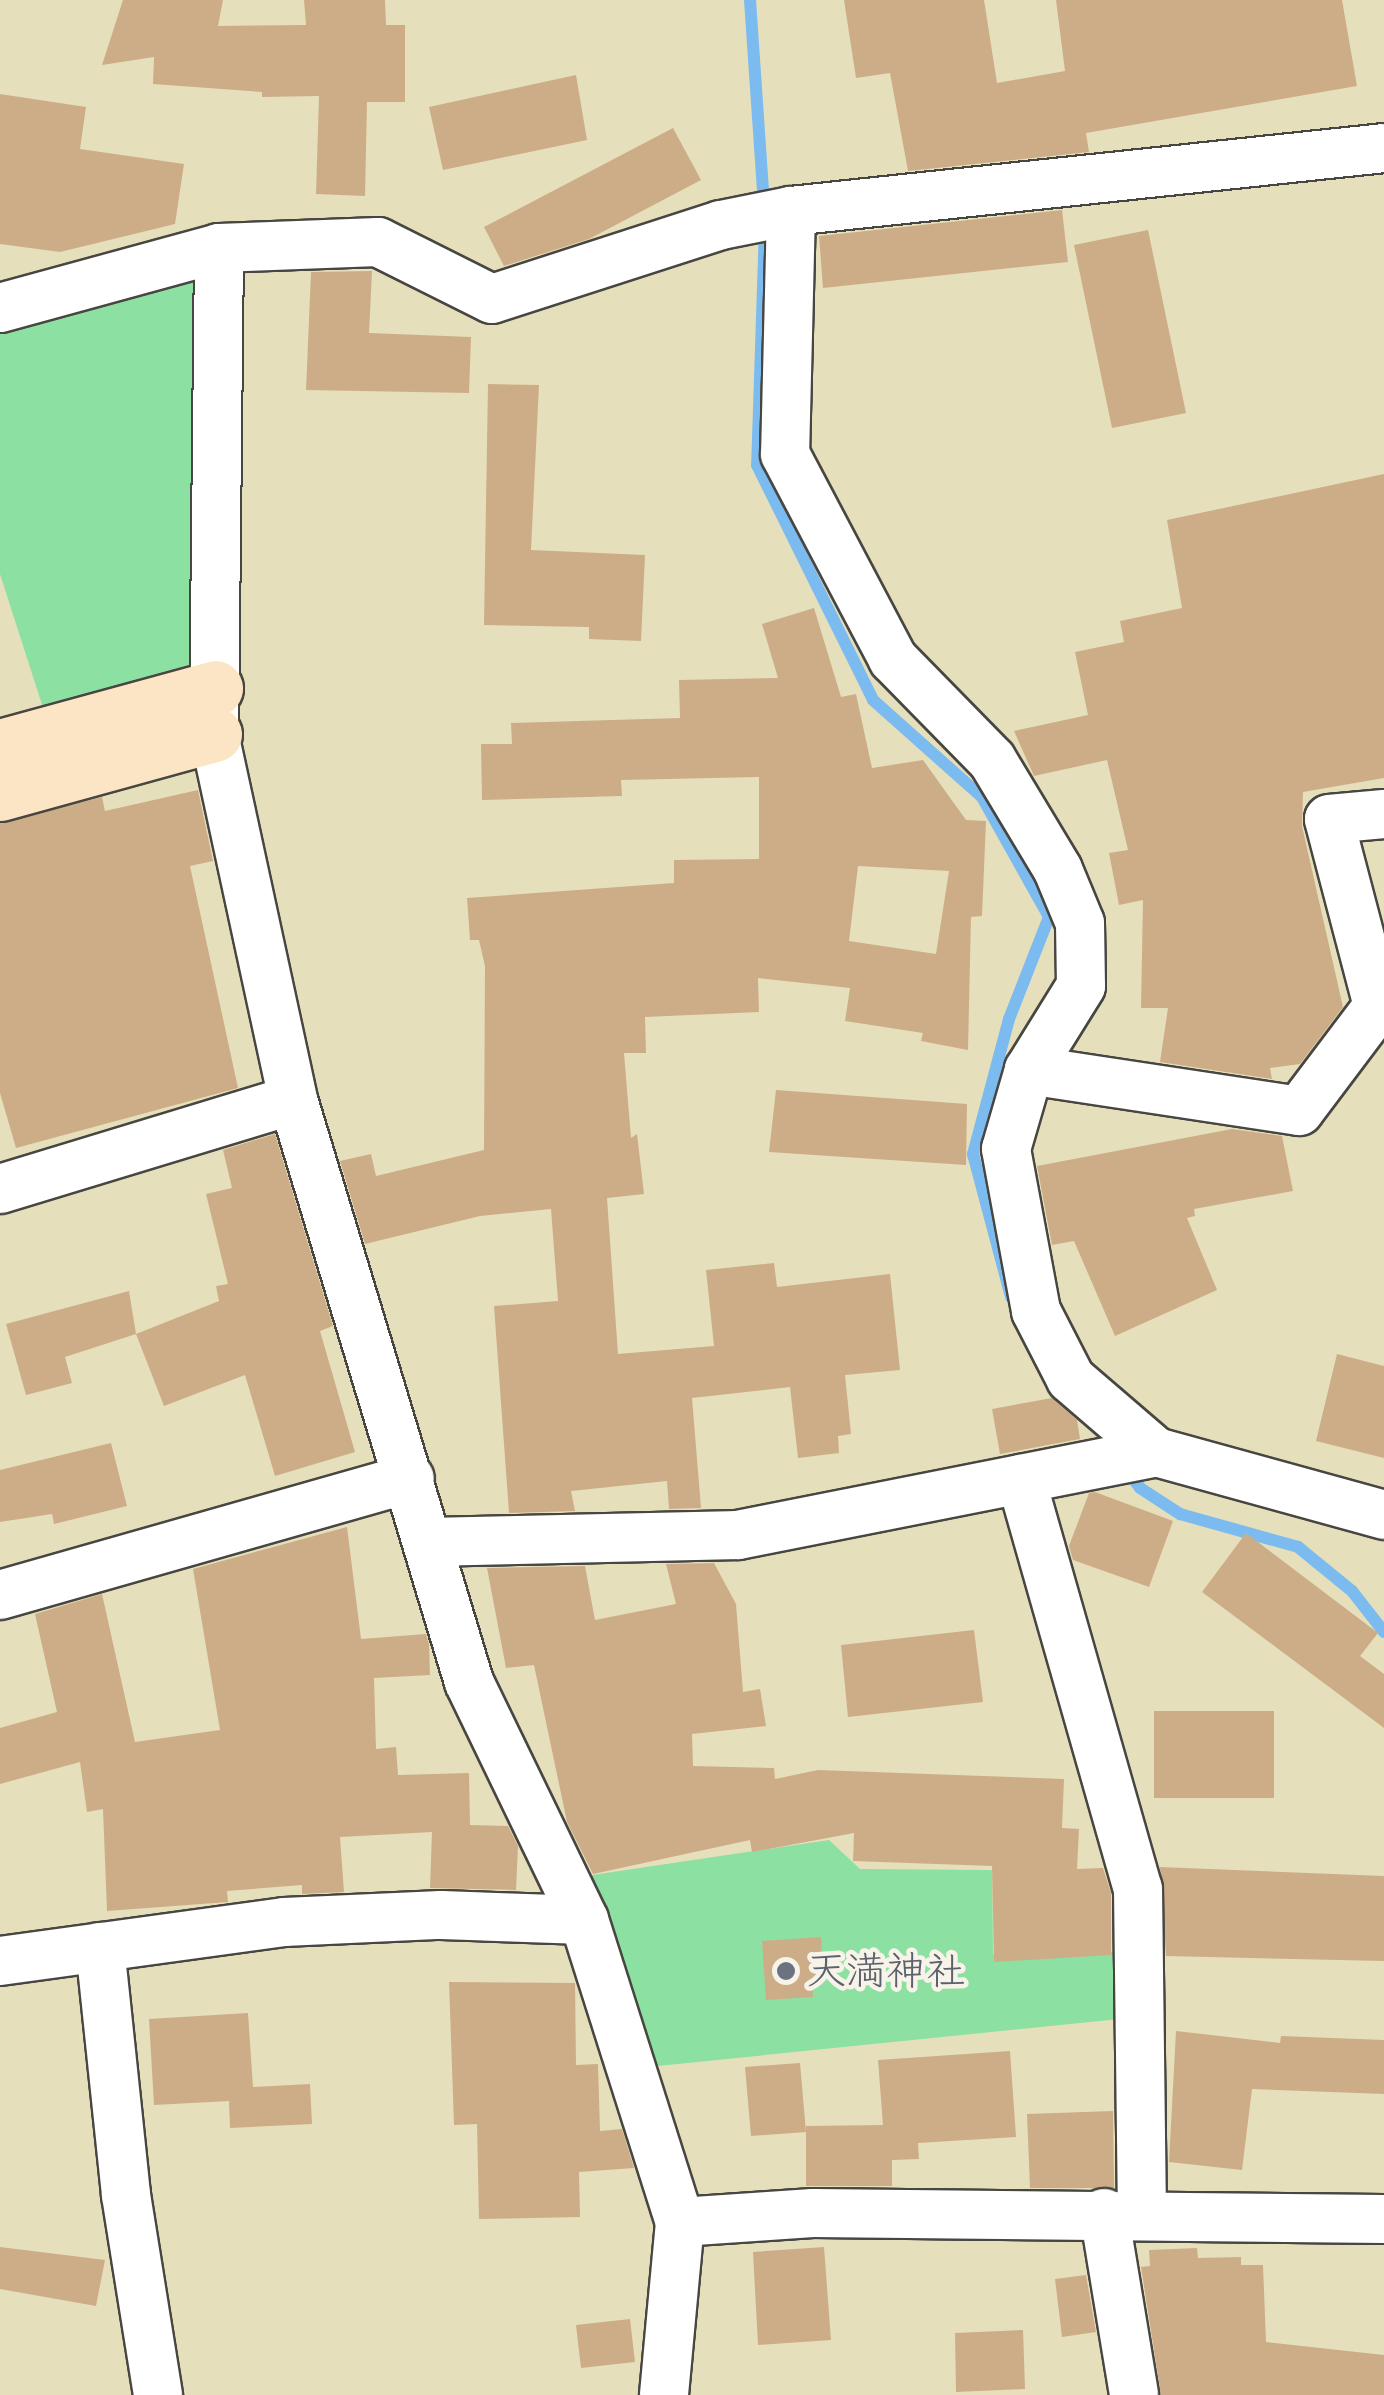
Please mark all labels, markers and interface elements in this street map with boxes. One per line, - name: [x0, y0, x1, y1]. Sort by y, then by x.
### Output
- place label: 天満神社: [806, 1947, 966, 1995]
- marker: 天満神社: [775, 1960, 797, 1982]

